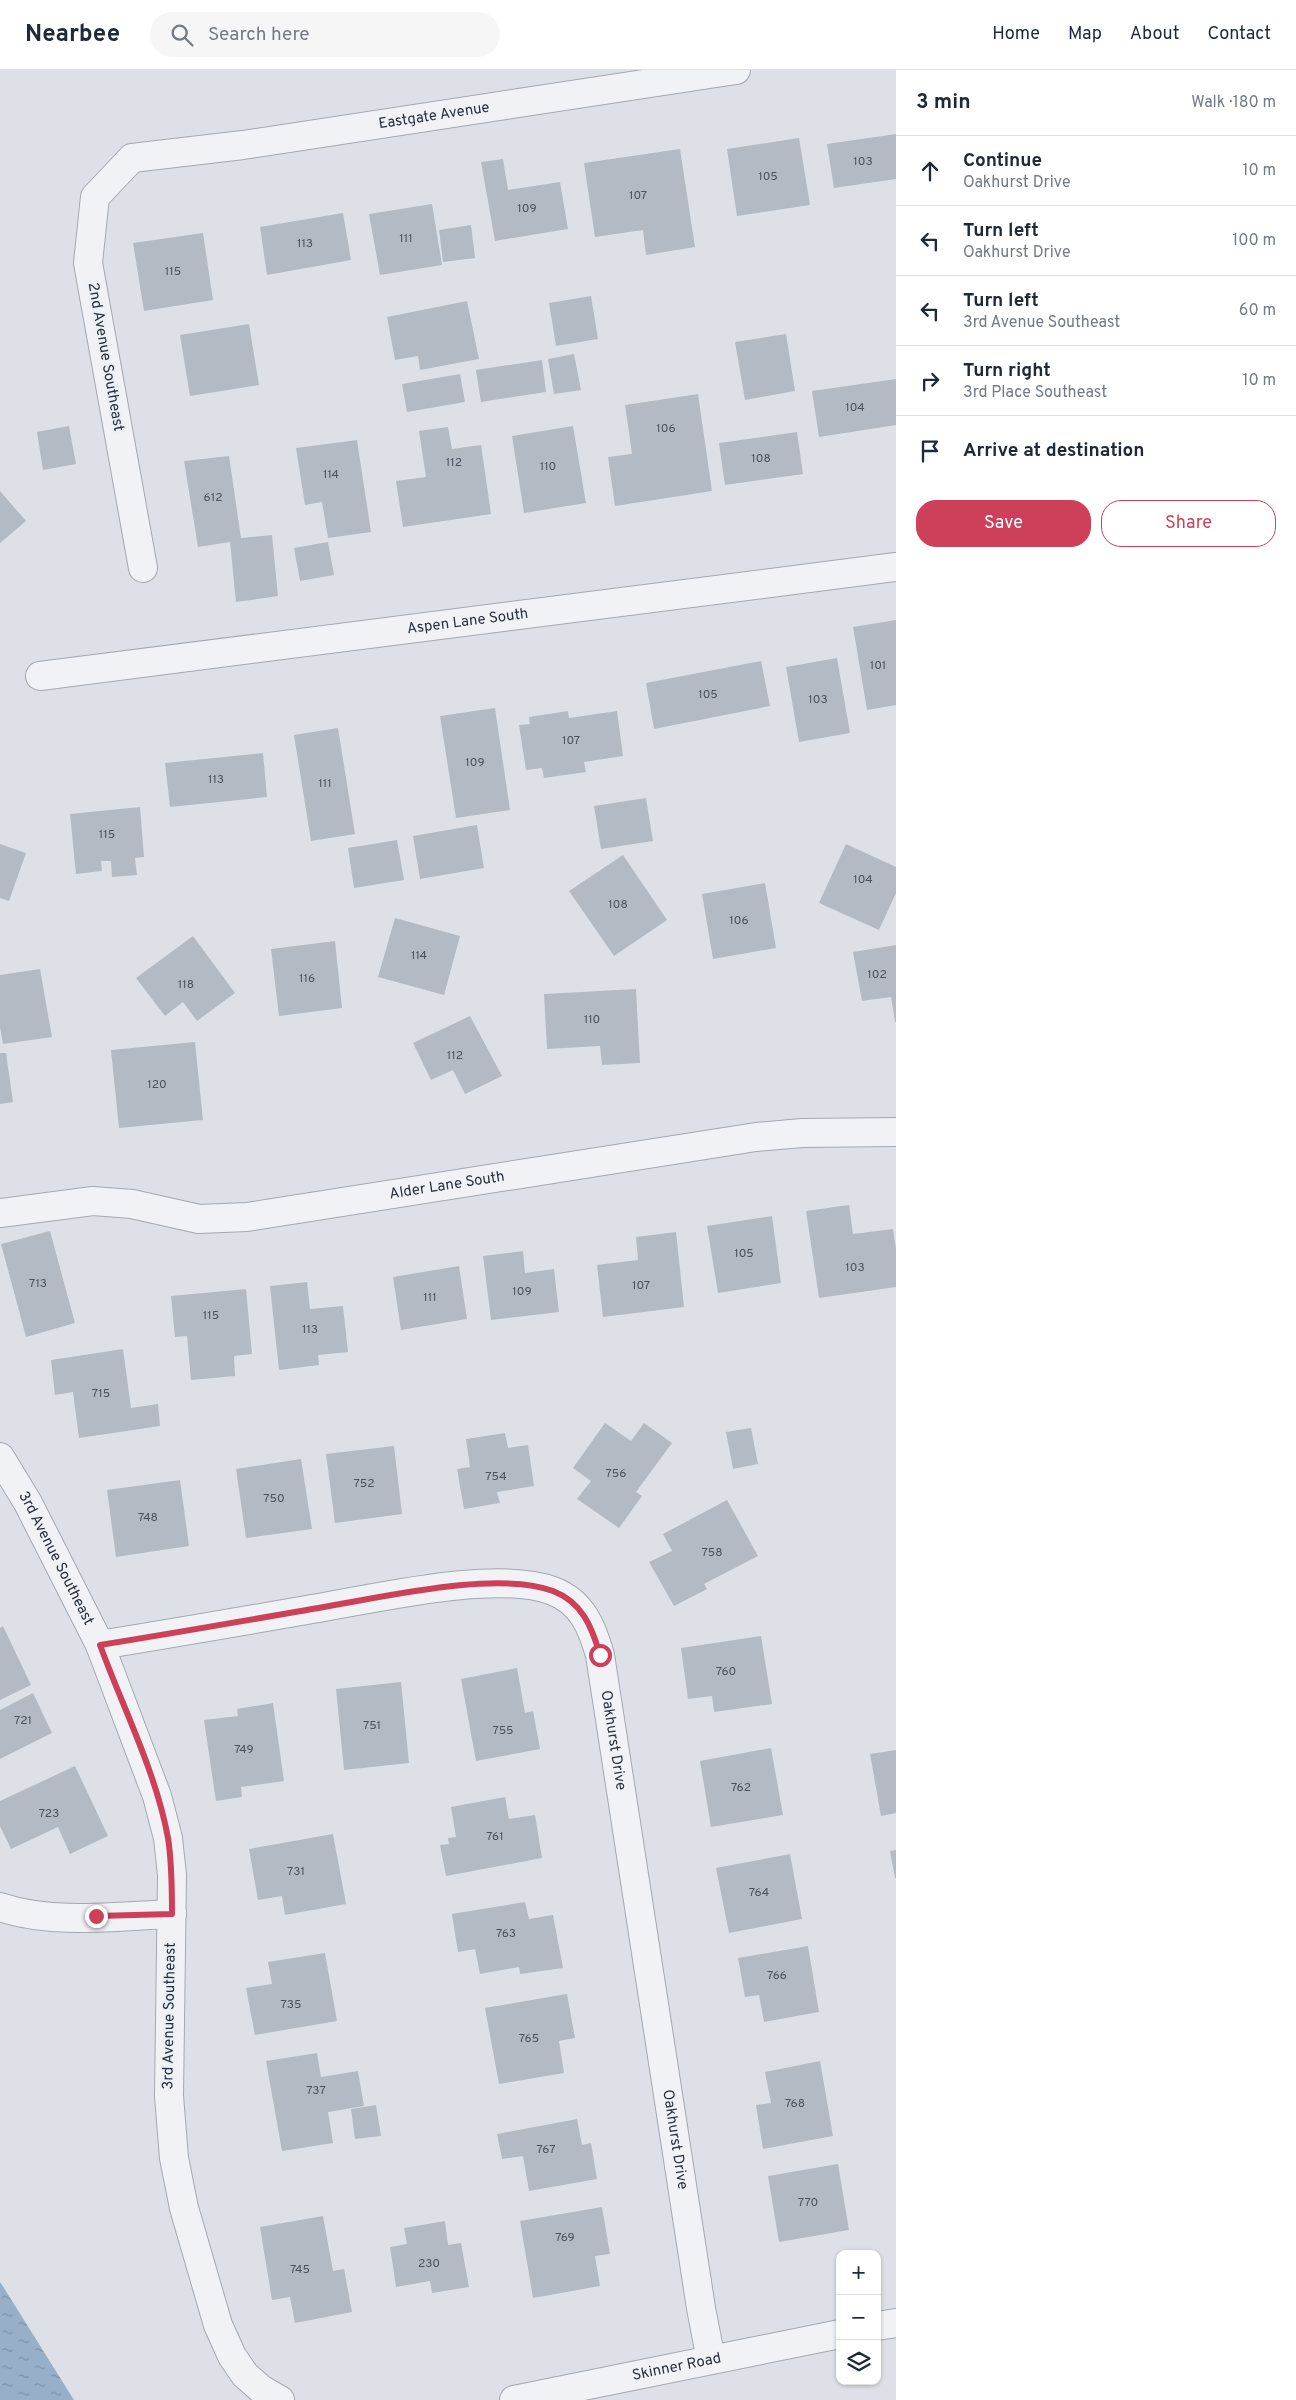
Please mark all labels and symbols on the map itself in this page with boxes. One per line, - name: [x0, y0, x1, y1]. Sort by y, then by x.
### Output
- street label: Eastgate Avenue: [377, 98, 491, 134]
- house number: 103: [853, 154, 873, 170]
- house number: 105: [758, 169, 778, 185]
- house number: 107: [629, 188, 647, 204]
- house number: 109: [517, 201, 537, 217]
- house number: 111: [399, 231, 413, 247]
- house number: 113: [297, 236, 313, 252]
- house number: 115: [165, 264, 181, 280]
- street label: 2nd Avenue Southeast: [83, 281, 127, 433]
- house number: 104: [845, 400, 865, 416]
- house number: 106: [656, 421, 676, 437]
- house number: 108: [751, 451, 771, 467]
- house number: 112: [446, 455, 462, 471]
- house number: 110: [540, 459, 556, 475]
- house number: 114: [323, 467, 339, 483]
- house number: 612: [204, 490, 222, 506]
- street label: Aspen Lane South: [406, 604, 529, 639]
- house number: 101: [870, 658, 886, 674]
- house number: 105: [698, 687, 718, 703]
- house number: 103: [808, 692, 828, 708]
- house number: 107: [562, 733, 580, 749]
- house number: 109: [465, 755, 485, 771]
- house number: 113: [208, 772, 224, 788]
- house number: 111: [318, 776, 332, 792]
- house number: 115: [99, 827, 115, 843]
- house number: 104: [853, 872, 873, 888]
- house number: 108: [608, 897, 628, 913]
- house number: 106: [729, 913, 749, 929]
- house number: 114: [411, 948, 427, 964]
- house number: 102: [867, 967, 887, 983]
- house number: 116: [299, 971, 315, 987]
- house number: 118: [178, 977, 194, 993]
- house number: 110: [584, 1012, 600, 1028]
- house number: 112: [447, 1048, 463, 1064]
- house number: 120: [147, 1077, 167, 1093]
- street label: Alder Lane South: [388, 1167, 506, 1204]
- house number: 105: [734, 1246, 754, 1262]
- house number: 103: [845, 1260, 865, 1276]
- house number: 713: [29, 1276, 47, 1292]
- house number: 107: [632, 1278, 650, 1294]
- house number: 109: [512, 1284, 532, 1300]
- house number: 111: [423, 1290, 437, 1306]
- house number: 115: [203, 1308, 219, 1324]
- house number: 113: [302, 1322, 318, 1338]
- house number: 715: [92, 1386, 110, 1402]
- house number: 756: [606, 1466, 626, 1482]
- house number: 754: [485, 1469, 507, 1485]
- house number: 752: [353, 1476, 375, 1492]
- street label: 3rd Avenue Southeast: [14, 1488, 98, 1629]
- house number: 750: [263, 1491, 285, 1507]
- house number: 748: [138, 1510, 158, 1526]
- house number: 758: [701, 1545, 723, 1561]
- route start: [589, 1644, 612, 1667]
- house number: 760: [716, 1664, 736, 1680]
- street label: Oakhurst Drive: [596, 1689, 630, 1792]
- house number: 721: [14, 1713, 32, 1729]
- house number: 751: [363, 1718, 381, 1734]
- house number: 755: [492, 1723, 514, 1739]
- house number: 749: [234, 1742, 254, 1758]
- house number: 762: [731, 1780, 751, 1796]
- house number: 723: [39, 1806, 59, 1822]
- house number: 761: [486, 1829, 504, 1845]
- house number: 731: [287, 1864, 305, 1880]
- house number: 764: [749, 1885, 769, 1901]
- route end: [85, 1905, 108, 1928]
- house number: 763: [496, 1926, 516, 1942]
- street label: 3rd Avenue Southeast: [159, 1942, 181, 2090]
- house number: 766: [767, 1968, 787, 1984]
- house number: 735: [281, 1997, 301, 2013]
- house number: 765: [519, 2031, 539, 2047]
- house number: 737: [306, 2083, 326, 2099]
- street label: Oakhurst Drive: [658, 2088, 692, 2191]
- house number: 768: [785, 2096, 805, 2112]
- house number: 767: [537, 2142, 555, 2158]
- house number: 770: [798, 2195, 818, 2211]
- house number: 769: [555, 2230, 575, 2246]
- house number: 230: [418, 2256, 440, 2272]
- house number: 745: [290, 2262, 310, 2278]
- street label: Skinner Road: [630, 2349, 723, 2385]

